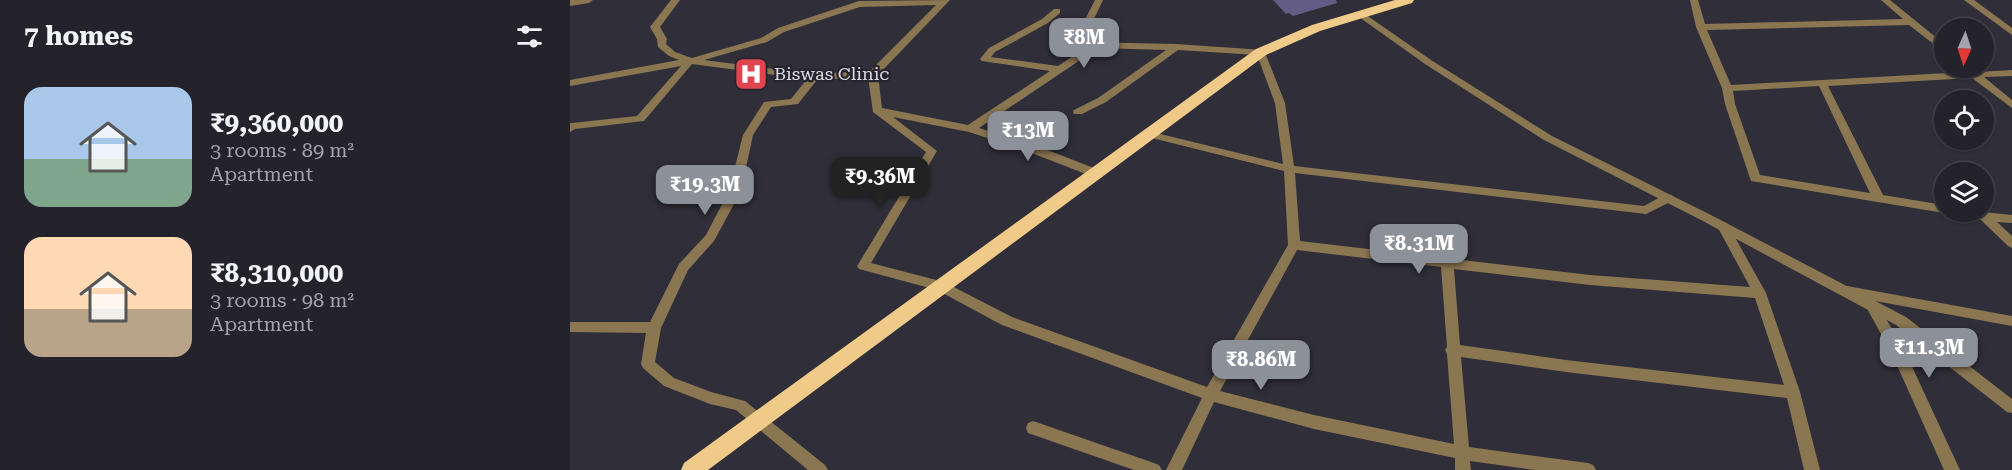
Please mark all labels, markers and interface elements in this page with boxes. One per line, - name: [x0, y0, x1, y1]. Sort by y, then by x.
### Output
- pin: ₹8M: [1055, 18, 1113, 69]
- north arrow: [1934, 18, 1994, 78]
- map controls: [1934, 18, 1994, 222]
- icon: filters: [513, 20, 546, 53]
- text: 7 homes: [24, 21, 133, 51]
- text: ₹8M: [1063, 25, 1105, 49]
- hospital icon: Biswas Clinic: [733, 56, 769, 92]
- place label: Biswas Clinic: [774, 63, 889, 84]
- button: locate: [1934, 90, 1994, 150]
- text: ₹9,360,000: [210, 108, 343, 138]
- icon: home: [72, 111, 144, 183]
- pin: ₹13M: [992, 111, 1064, 162]
- text: ₹13M: [1002, 118, 1054, 142]
- text: 3 rooms · 89 m²: [210, 138, 354, 162]
- pin: ₹9.36M: [831, 157, 929, 208]
- text: Apartment: [210, 162, 313, 186]
- button: layers: [1934, 162, 1994, 222]
- text: ₹9.36M: [845, 164, 915, 188]
- pin: ₹19.3M: [656, 165, 754, 216]
- text: ₹19.3M: [670, 172, 740, 196]
- pin: ₹8.31M: [1370, 224, 1468, 275]
- text: ₹8.31M: [1384, 231, 1454, 255]
- text: ₹8,310,000: [210, 258, 343, 288]
- icon: home: [72, 261, 144, 333]
- text: 3 rooms · 98 m²: [210, 288, 354, 312]
- text: Apartment: [210, 312, 313, 336]
- pin: ₹11.3M: [1880, 328, 1978, 379]
- text: ₹11.3M: [1894, 335, 1964, 359]
- pin: ₹8.86M: [1212, 340, 1310, 391]
- text: ₹8.86M: [1226, 347, 1296, 371]

